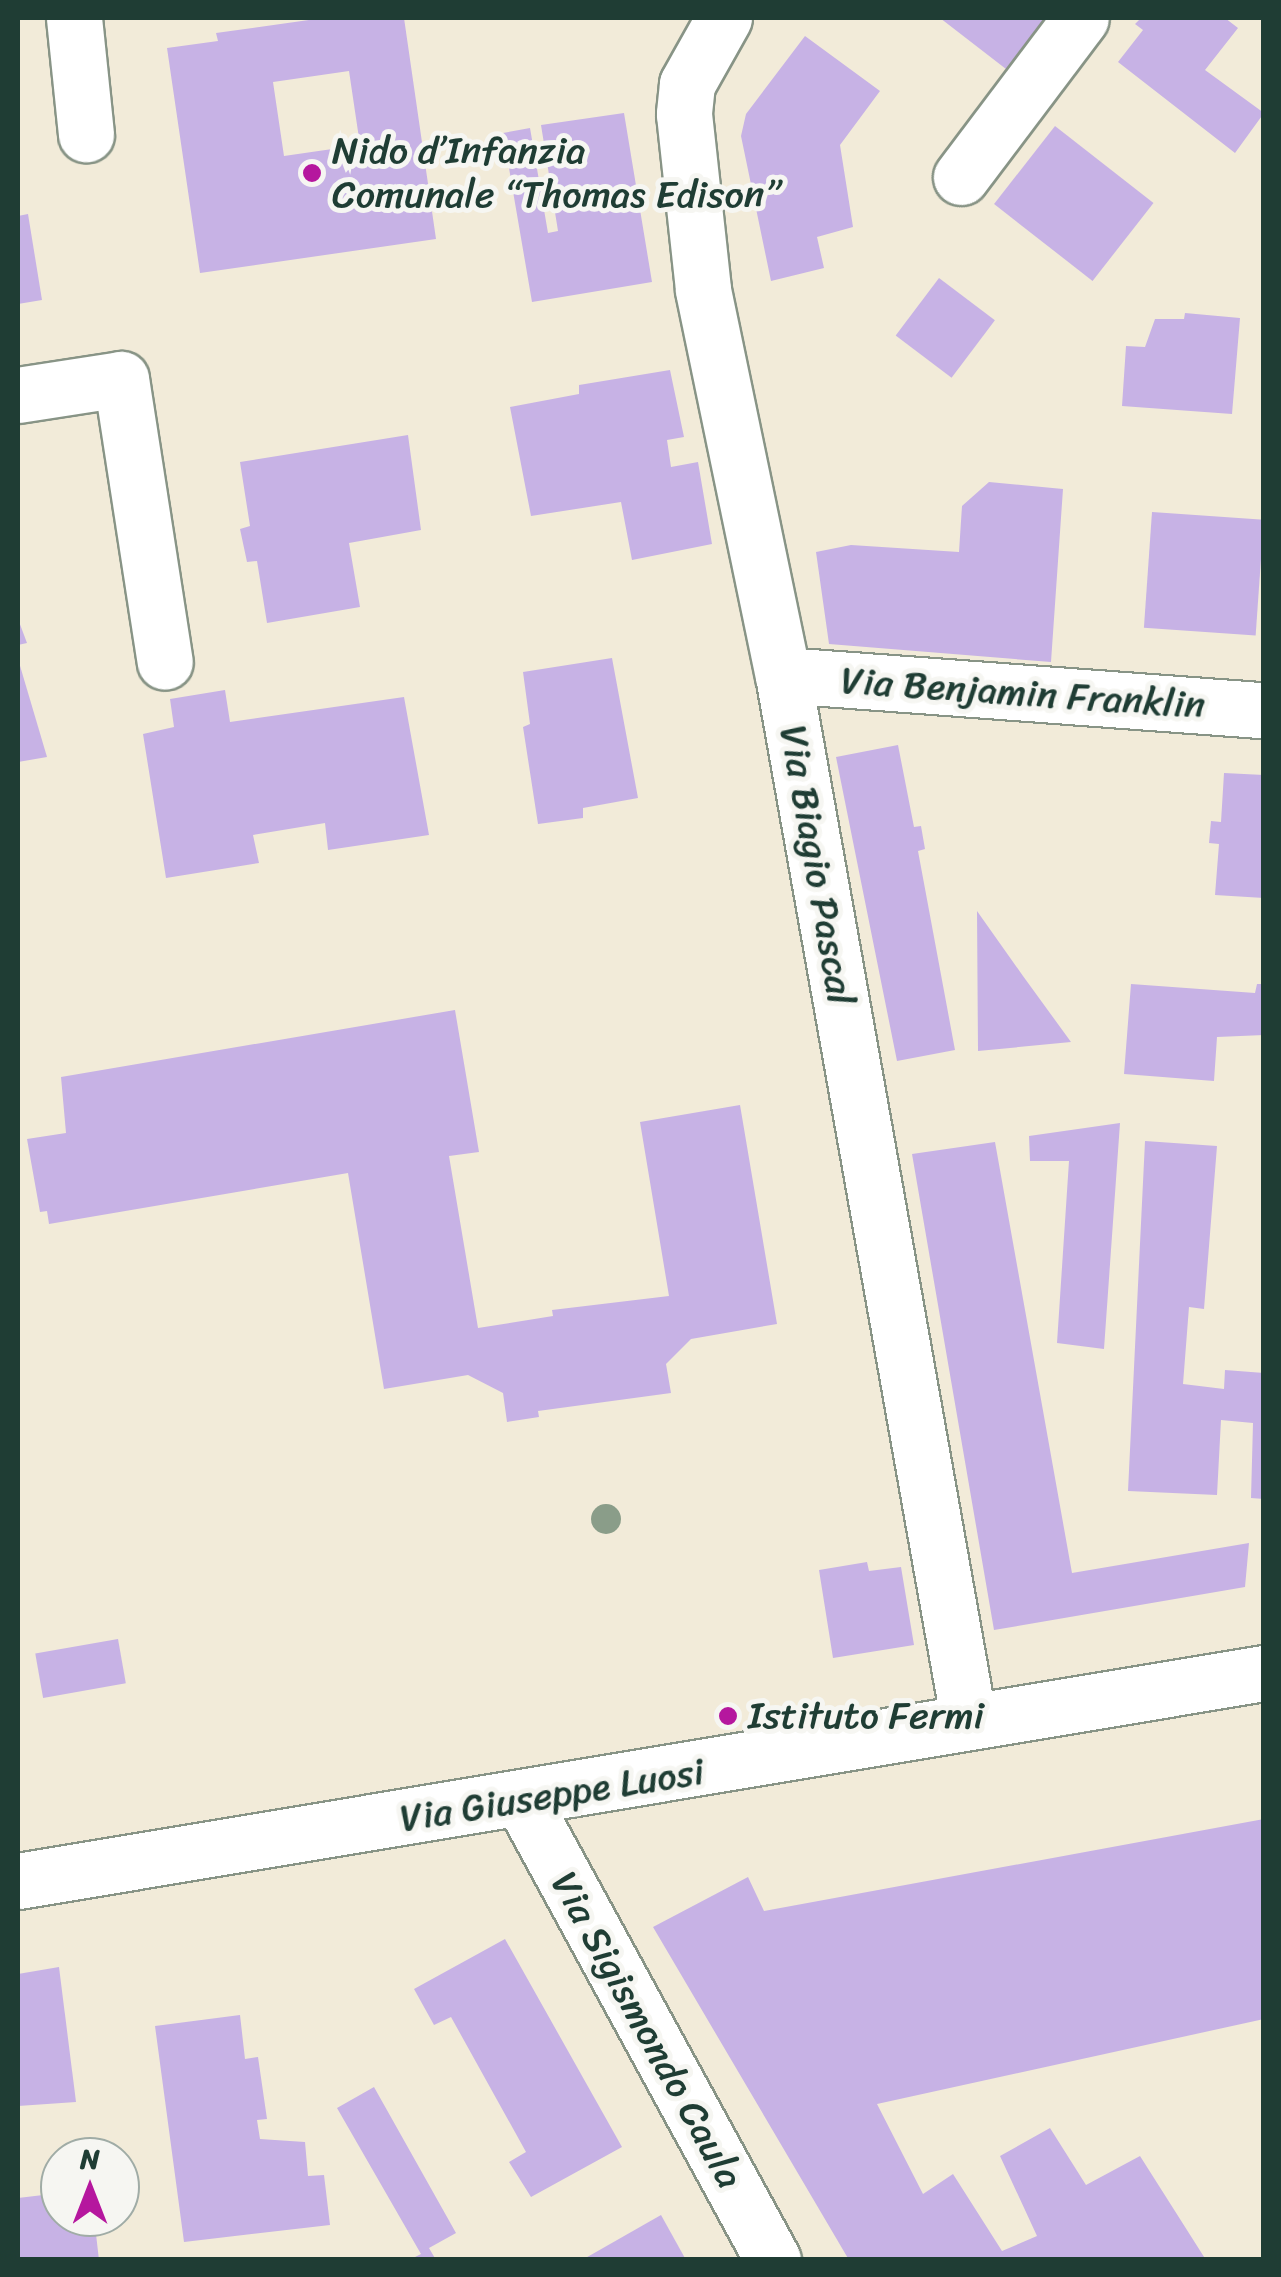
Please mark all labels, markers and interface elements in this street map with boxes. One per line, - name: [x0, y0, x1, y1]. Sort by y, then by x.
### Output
- place label: Nido d’Infanzia Comunale “Thomas Edison”: [332, 128, 779, 218]
- marker: Nido d’Infanzia Comunale “Thomas Edison”: [301, 162, 323, 184]
- street label: Via Benjamin Franklin: [839, 658, 1207, 728]
- street label: Via Biagio Pascal: [770, 722, 864, 1008]
- place label: Istituto Fermi: [748, 1693, 984, 1739]
- marker: Istituto Fermi: [717, 1705, 739, 1727]
- street label: Via Giuseppe Luosi: [397, 1748, 707, 1842]
- street label: Via Sigismondo Caula: [541, 1864, 753, 2196]
- text: N: [80, 2134, 100, 2183]
- north arrow: [40, 2137, 140, 2237]

